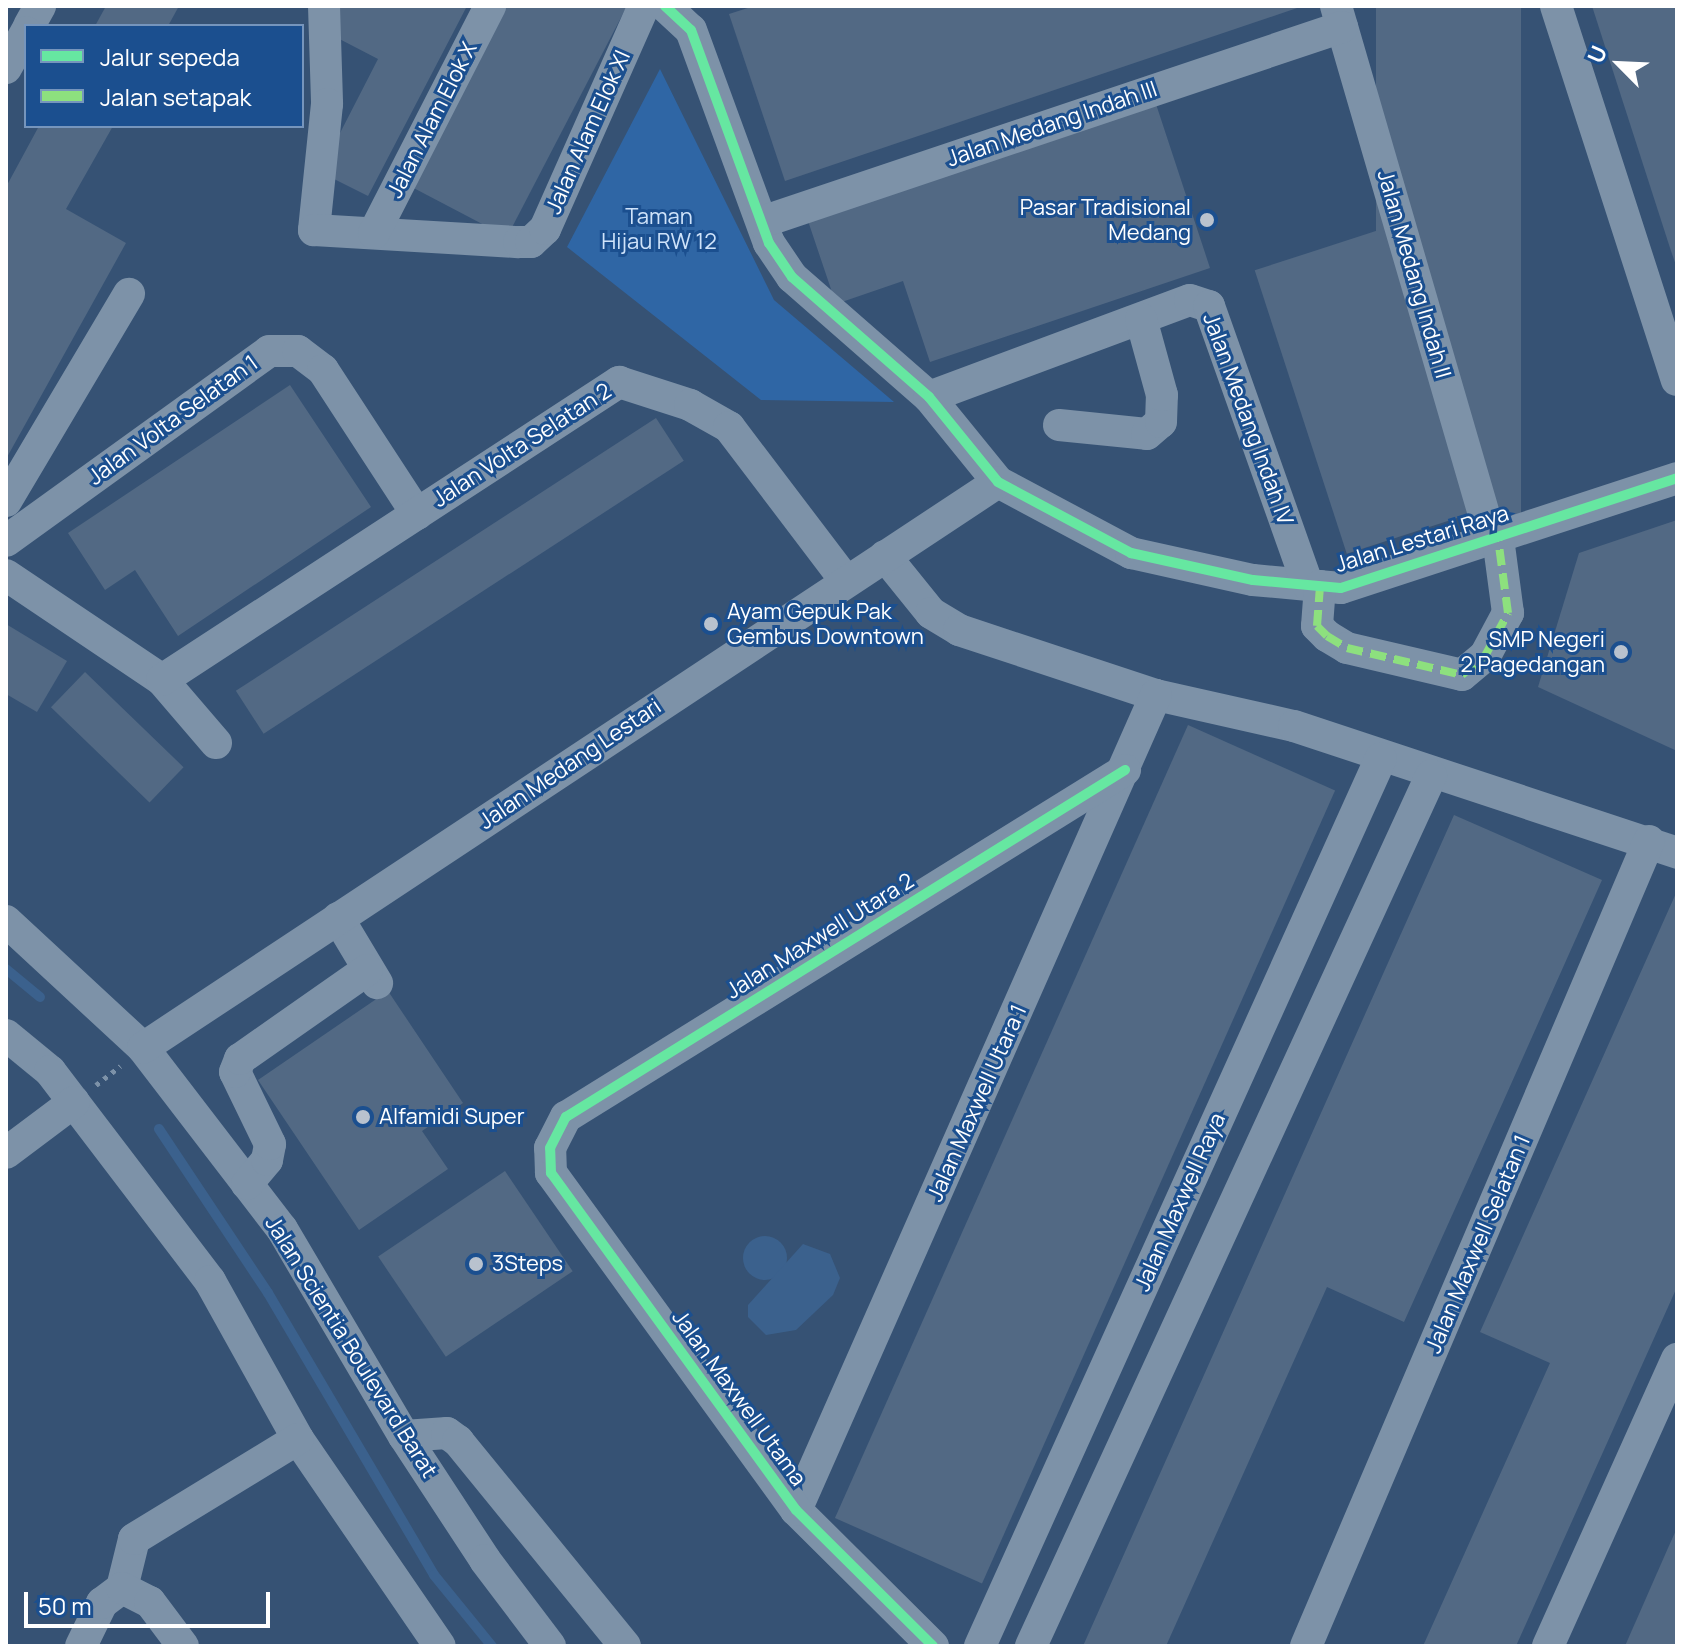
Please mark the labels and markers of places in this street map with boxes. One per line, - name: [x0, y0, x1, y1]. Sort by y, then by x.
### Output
- place label: Pasar Tradisional Medang: [1020, 194, 1191, 246]
- marker: Pasar Tradisional Medang: [1198, 211, 1216, 229]
- place label: Ayam Gepuk Pak Gembus Downtown: [727, 598, 924, 650]
- marker: Ayam Gepuk Pak Gembus Downtown: [702, 615, 720, 633]
- place label: SMP Negeri 2 Pagedangan: [1461, 626, 1605, 678]
- marker: SMP Negeri 2 Pagedangan: [1612, 643, 1630, 661]
- place label: Alfamidi Super: [379, 1104, 525, 1130]
- marker: Alfamidi Super: [354, 1108, 372, 1126]
- place label: 3Steps: [492, 1251, 563, 1277]
- marker: 3Steps: [467, 1255, 485, 1273]

